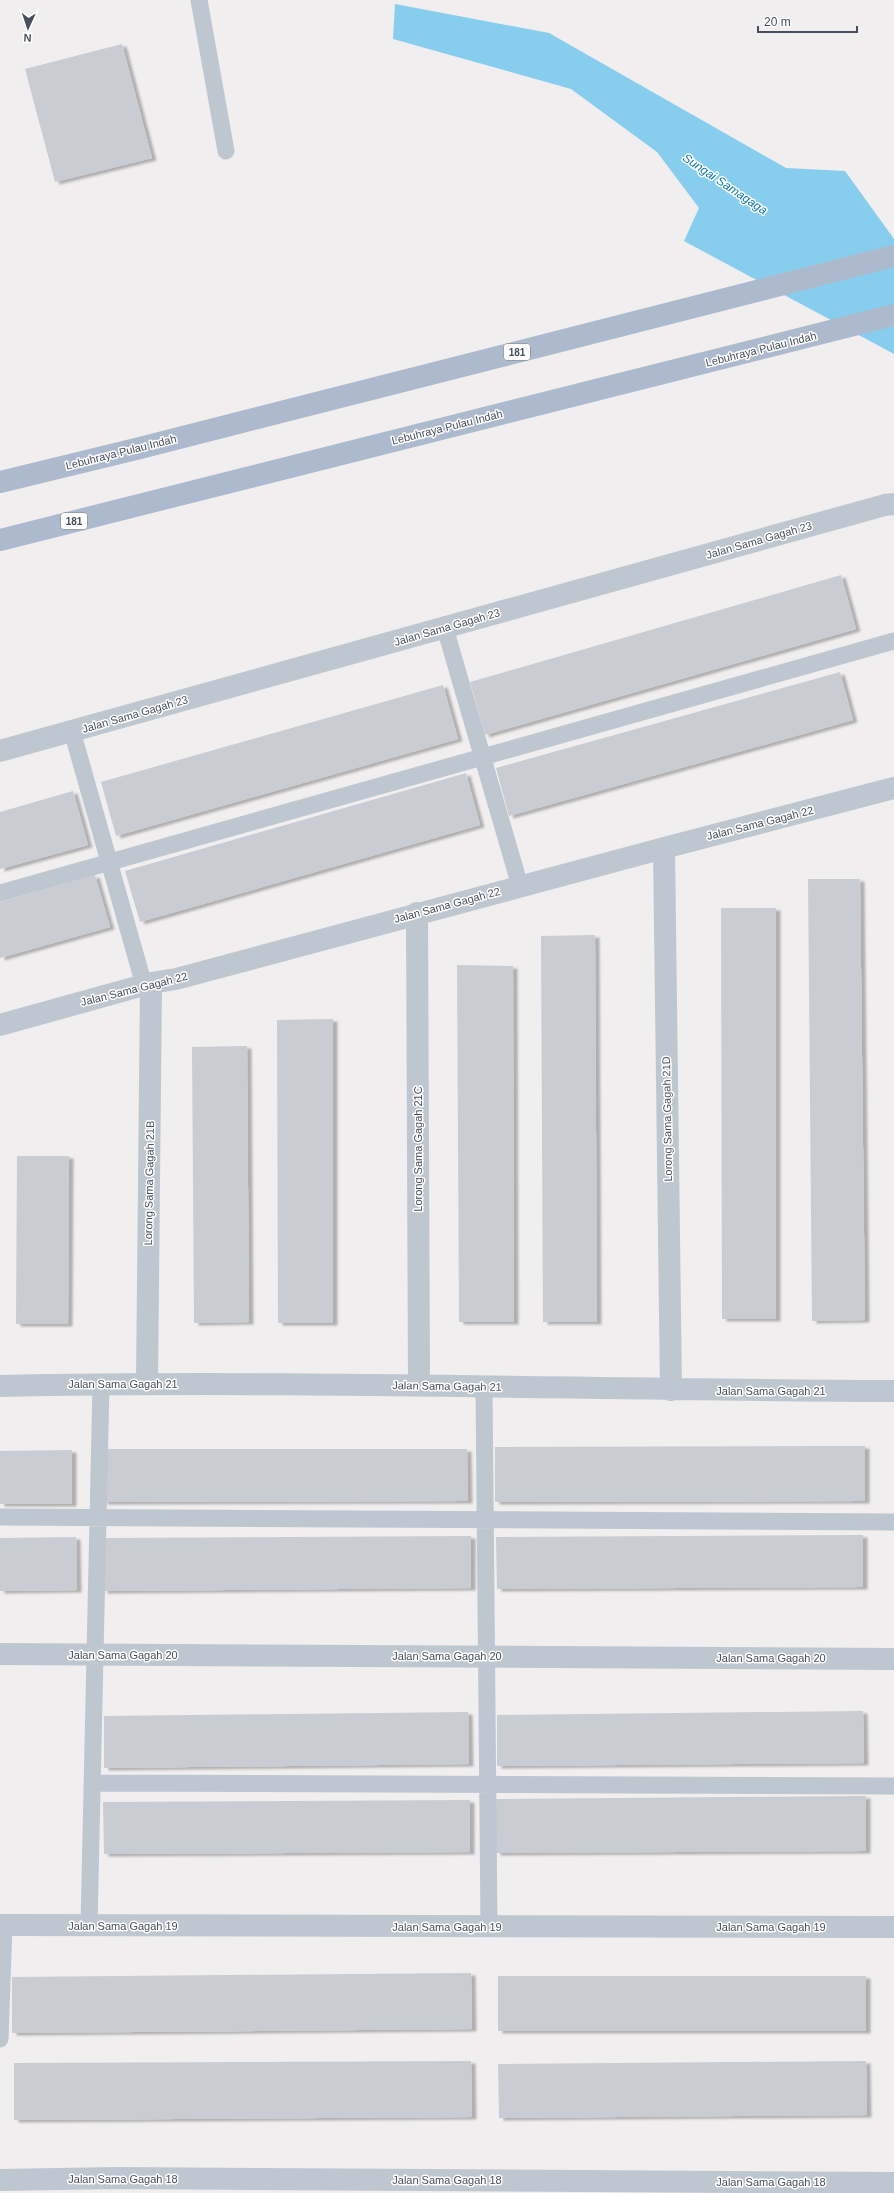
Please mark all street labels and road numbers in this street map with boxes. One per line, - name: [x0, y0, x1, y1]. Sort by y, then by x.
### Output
- street label: Lebuhraya Pulau Indah: [704, 329, 818, 369]
- road number: 181: [504, 344, 530, 360]
- street label: Lebuhraya Pulau Indah: [390, 407, 504, 447]
- street label: Lebuhraya Pulau Indah: [64, 432, 178, 472]
- road number: 181: [61, 513, 87, 529]
- street label: Jalan Sama Gagah 23: [705, 519, 813, 561]
- street label: Jalan Sama Gagah 23: [393, 606, 501, 648]
- street label: Jalan Sama Gagah 23: [81, 693, 189, 735]
- street label: Jalan Sama Gagah 22: [705, 804, 815, 842]
- street label: Jalan Sama Gagah 22: [393, 885, 501, 925]
- street label: Jalan Sama Gagah 22: [79, 970, 189, 1008]
- street label: Lorong Sama Gagah 21D: [660, 1056, 674, 1182]
- street label: Lorong Sama Gagah 21C: [412, 1086, 424, 1212]
- street label: Lorong Sama Gagah 21B: [142, 1121, 156, 1245]
- street label: Jalan Sama Gagah 21: [68, 1378, 178, 1390]
- street label: Jalan Sama Gagah 21: [392, 1379, 502, 1393]
- street label: Jalan Sama Gagah 21: [716, 1385, 826, 1397]
- street label: Jalan Sama Gagah 20: [68, 1649, 178, 1661]
- street label: Jalan Sama Gagah 20: [392, 1650, 502, 1662]
- street label: Jalan Sama Gagah 20: [716, 1652, 826, 1664]
- street label: Jalan Sama Gagah 19: [68, 1920, 178, 1932]
- street label: Jalan Sama Gagah 19: [392, 1921, 502, 1933]
- street label: Jalan Sama Gagah 19: [716, 1921, 826, 1933]
- street label: Jalan Sama Gagah 18: [68, 2173, 178, 2185]
- street label: Jalan Sama Gagah 18: [392, 2174, 502, 2186]
- street label: Jalan Sama Gagah 18: [716, 2176, 826, 2188]

